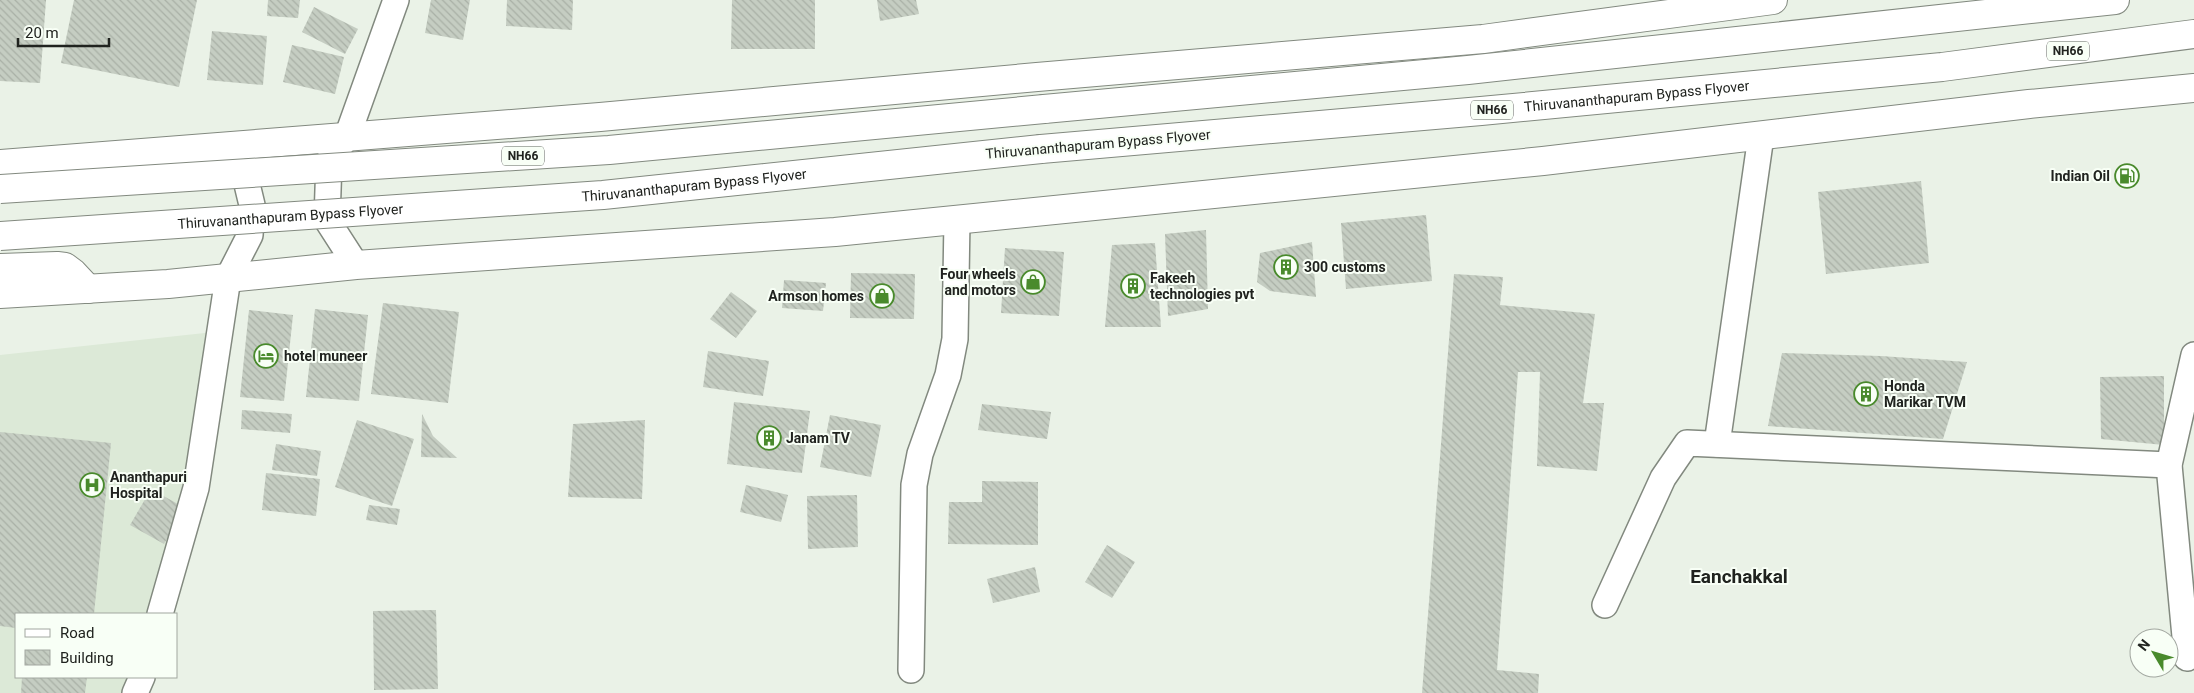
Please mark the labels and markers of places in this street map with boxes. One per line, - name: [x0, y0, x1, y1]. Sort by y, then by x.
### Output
- fuel station icon: Indian Oil: [2114, 163, 2140, 189]
- place label: Indian Oil: [2051, 168, 2110, 184]
- building icon: 300 customs: [1273, 254, 1299, 280]
- place label: 300 customs: [1304, 259, 1386, 275]
- place label: Four wheels and motors: [940, 266, 1016, 298]
- shop icon: Four wheels and motors: [1020, 269, 1046, 295]
- place label: Fakeeh technologies pvt: [1150, 270, 1255, 302]
- building icon: Fakeeh technologies pvt: [1120, 273, 1146, 299]
- shop icon: Armson homes: [869, 283, 895, 309]
- place label: Armson homes: [768, 288, 864, 304]
- hotel icon: hotel muneer: [253, 343, 279, 369]
- place label: hotel muneer: [284, 348, 367, 364]
- place label: Honda Marikar TVM: [1884, 378, 1966, 410]
- building icon: Honda Marikar TVM: [1853, 381, 1879, 407]
- building icon: Janam TV: [756, 425, 782, 451]
- place label: Janam TV: [786, 430, 851, 446]
- place label: Ananthapuri Hospital: [110, 469, 187, 501]
- hospital icon: Ananthapuri Hospital: [79, 472, 105, 498]

